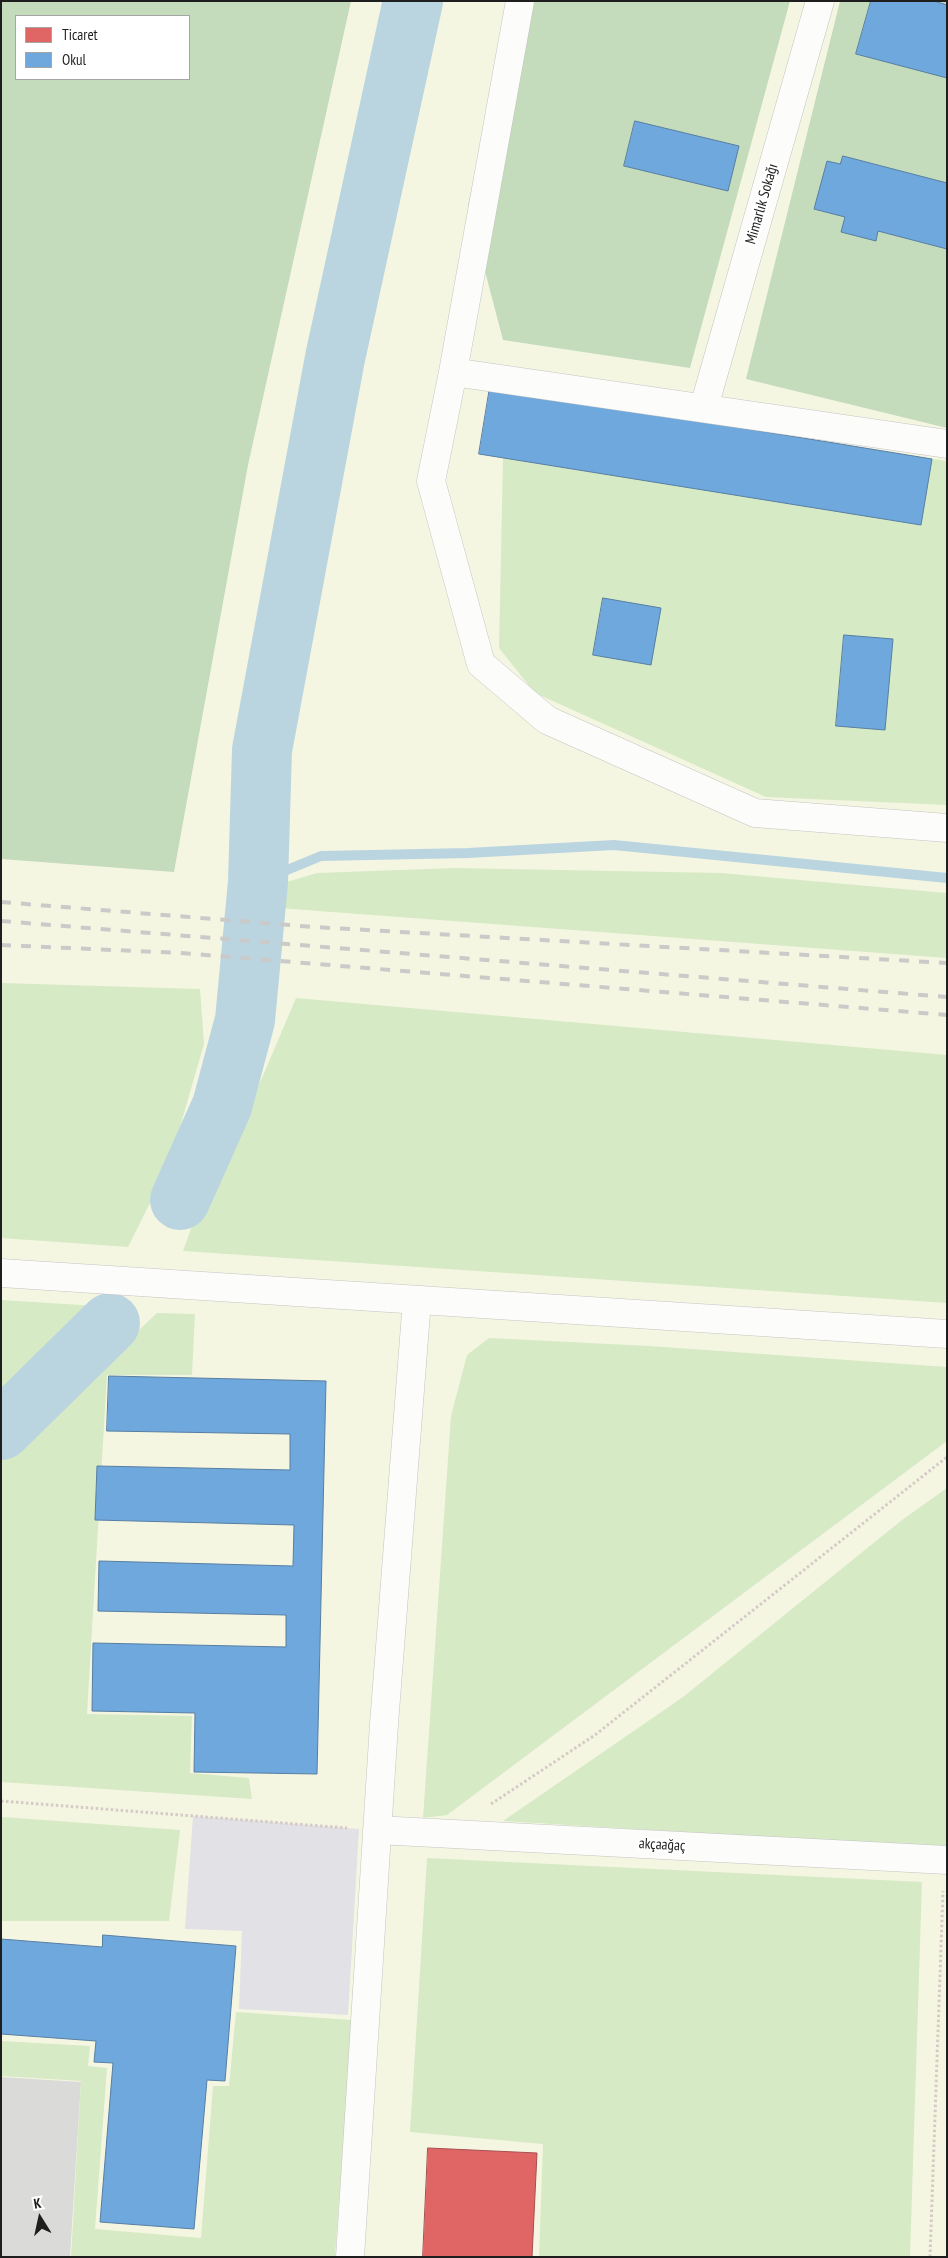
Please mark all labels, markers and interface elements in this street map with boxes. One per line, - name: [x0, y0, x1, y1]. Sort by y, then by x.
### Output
- legend: [15, 15, 190, 80]
- text: Ticaret: [62, 25, 98, 44]
- text: Okul: [62, 50, 86, 69]
- street label: Mimarlık Sokağı: [742, 162, 782, 246]
- street label: akçaağaç: [638, 1835, 686, 1855]
- north arrow: [15, 2193, 65, 2243]
- text: K: [32, 2194, 43, 2213]

